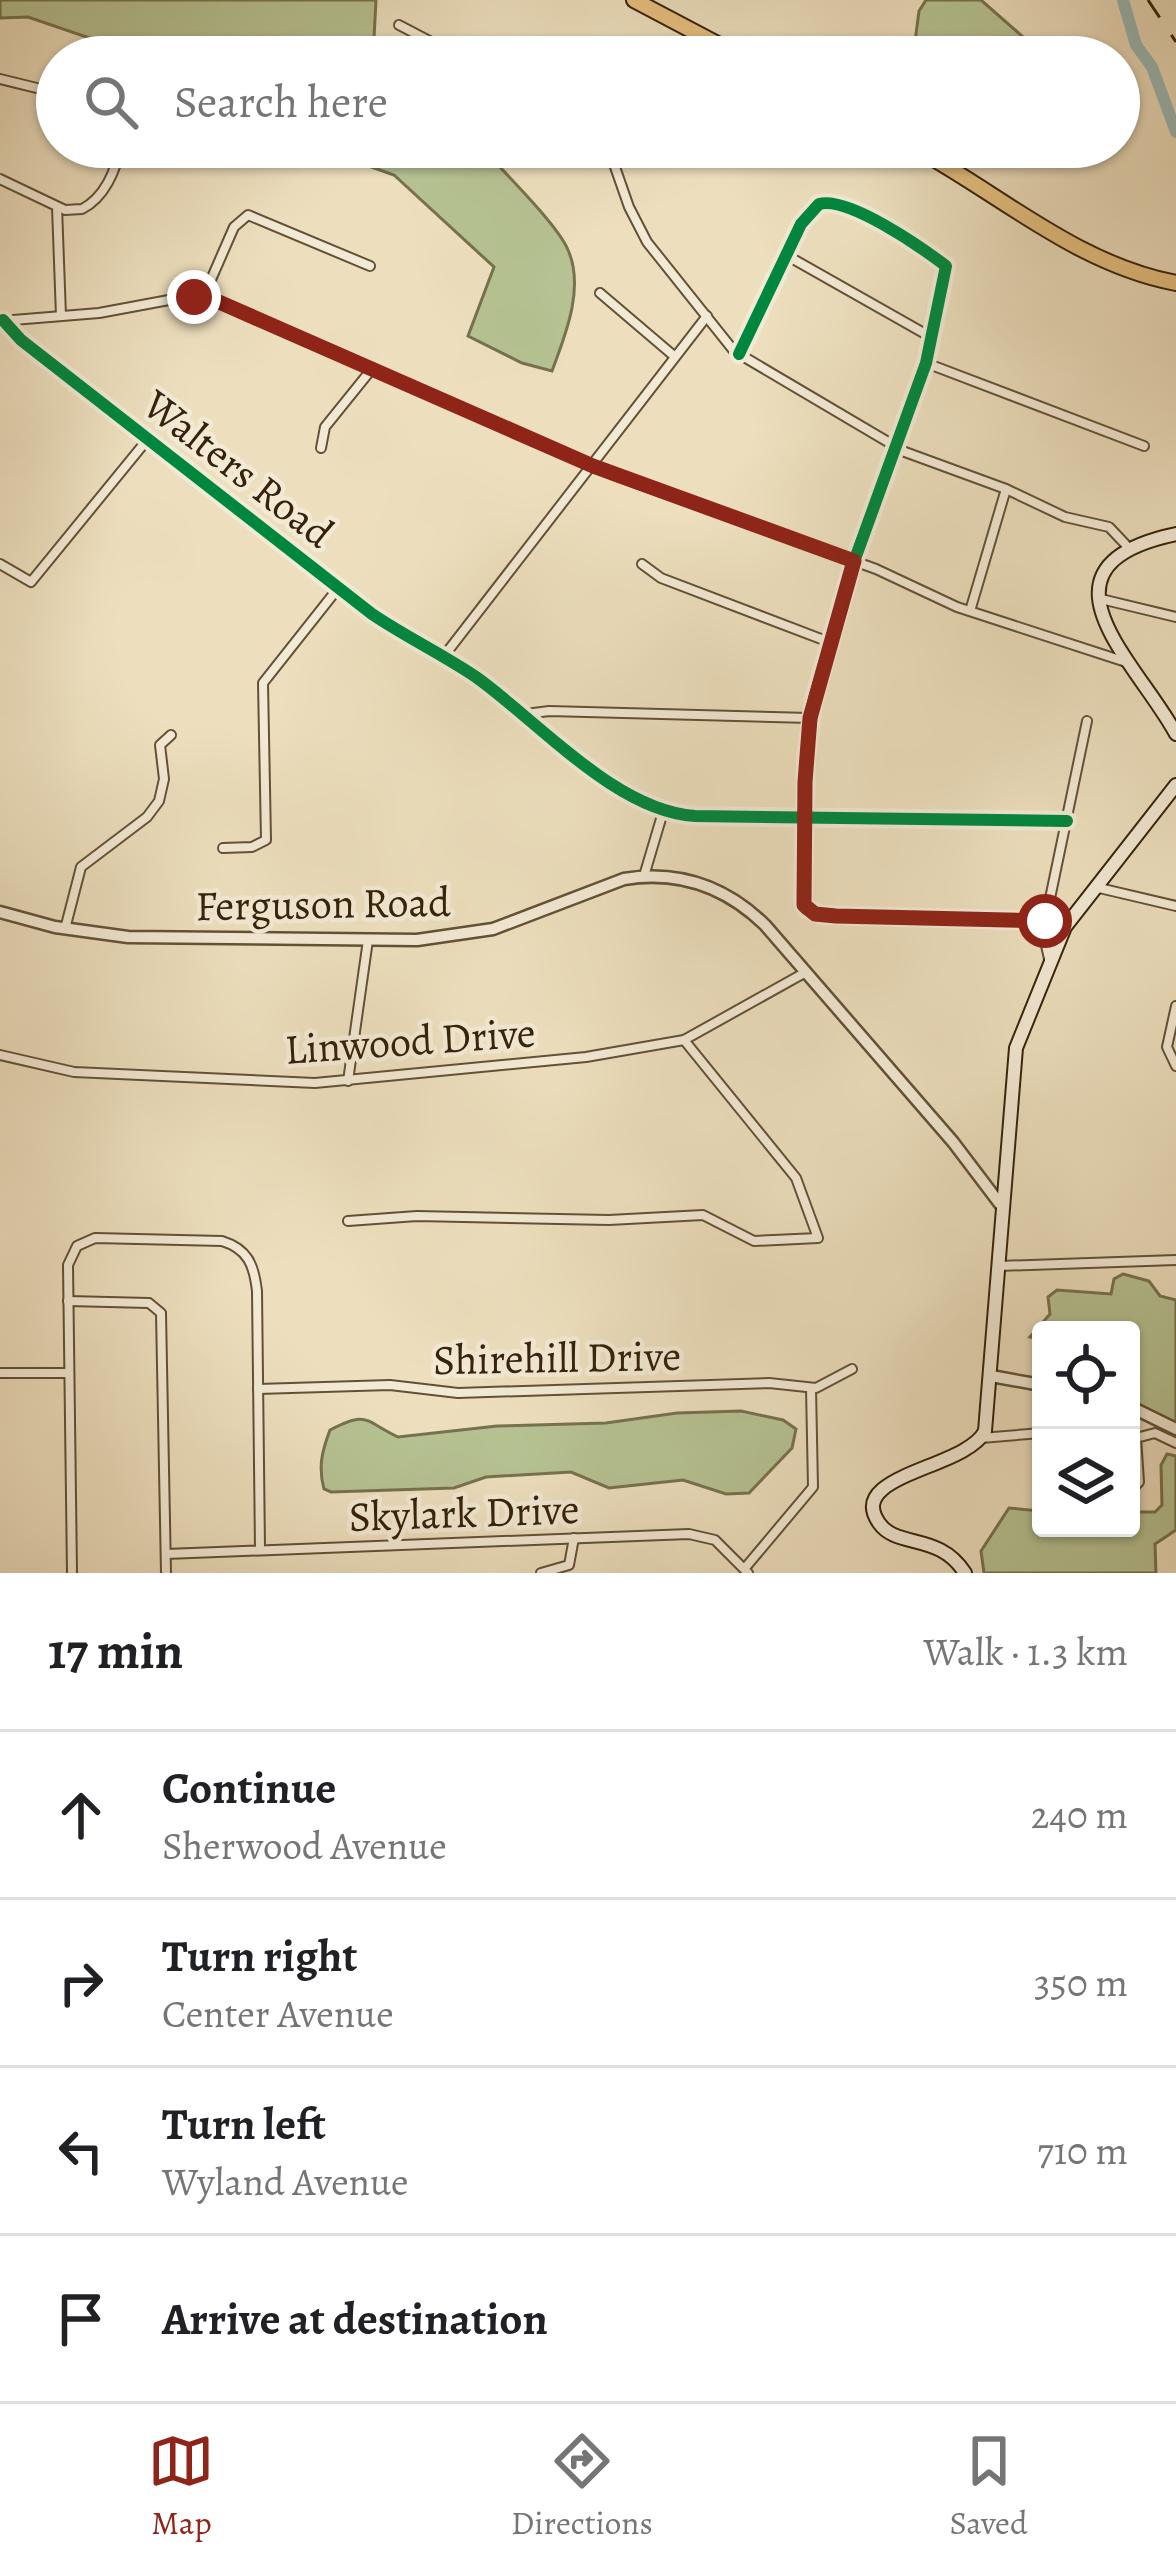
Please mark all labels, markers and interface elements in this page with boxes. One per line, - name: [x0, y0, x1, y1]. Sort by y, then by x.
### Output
- search box: [36, 36, 1140, 168]
- icon: search: [78, 69, 144, 135]
- text: Search here: [174, 71, 388, 133]
- route end: [167, 270, 221, 324]
- street label: Walters Road: [131, 375, 346, 561]
- street label: Ferguson Road: [195, 873, 451, 934]
- route start: [1018, 894, 1072, 948]
- street label: Linwood Drive: [283, 1003, 537, 1078]
- map controls: [1032, 1321, 1140, 1537]
- button: locate: [1032, 1321, 1140, 1429]
- street label: Shirehill Drive: [433, 1327, 681, 1388]
- button: layers: [1032, 1429, 1140, 1537]
- street label: Skylark Drive: [348, 1480, 580, 1545]
- text: 17 min: [48, 1616, 183, 1686]
- text: Walk · 1.3 km: [924, 1625, 1128, 1678]
- text: Continue: [162, 1757, 336, 1819]
- icon: ahead: [48, 1782, 114, 1848]
- text: 240 m: [1031, 1788, 1128, 1841]
- text: Sherwood Avenue: [162, 1819, 447, 1872]
- text: Turn right: [162, 1925, 357, 1987]
- icon: right: [48, 1950, 114, 2016]
- text: 350 m: [1034, 1956, 1128, 2009]
- text: Center Avenue: [162, 1987, 394, 2040]
- text: Turn left: [162, 2093, 326, 2155]
- icon: left: [48, 2118, 114, 2184]
- text: 710 m: [1037, 2124, 1128, 2177]
- text: Wyland Avenue: [162, 2155, 409, 2208]
- icon: arrive: [48, 2286, 114, 2352]
- text: Arrive at destination: [162, 2288, 548, 2350]
- tab: Map: [148, 2428, 214, 2545]
- tab: Directions: [511, 2428, 653, 2545]
- tab: Saved: [949, 2428, 1028, 2545]

